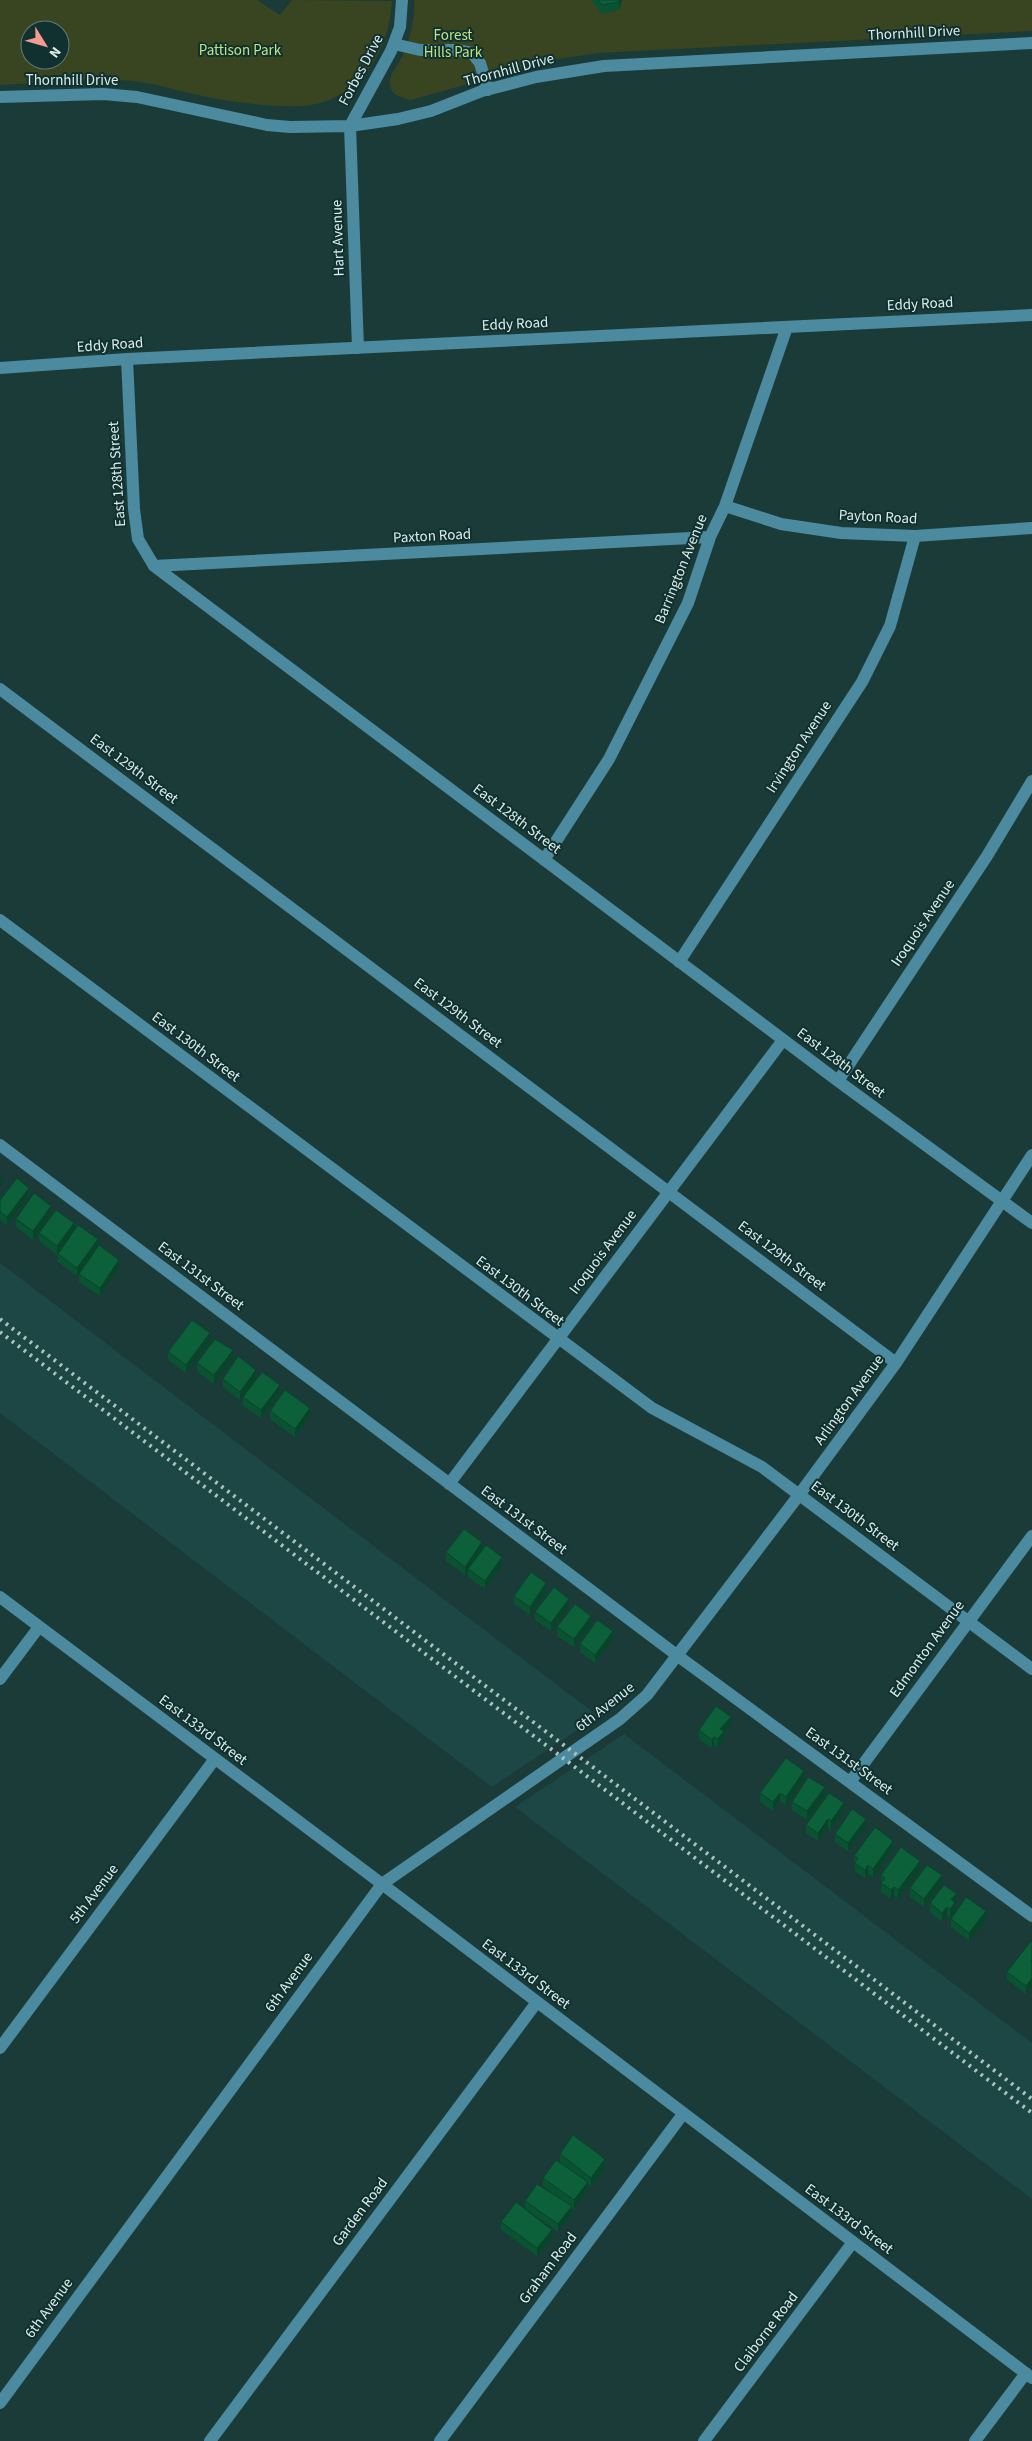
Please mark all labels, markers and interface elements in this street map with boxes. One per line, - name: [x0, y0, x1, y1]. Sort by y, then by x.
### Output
- north arrow: [20, 20, 70, 70]
- street label: Thornhill Drive: [867, 20, 961, 46]
- park label: Forest Hills Park: [424, 25, 483, 63]
- street label: Forbes Drive: [333, 31, 389, 109]
- park label: Pattison Park: [199, 40, 282, 61]
- text: N: [44, 42, 65, 62]
- street label: Thornhill Drive: [461, 48, 557, 92]
- street label: Thornhill Drive: [26, 70, 118, 91]
- street label: Hart Avenue: [326, 199, 350, 277]
- street label: Eddy Road: [886, 292, 954, 316]
- street label: Eddy Road: [481, 312, 549, 336]
- street label: Eddy Road: [76, 332, 144, 358]
- street label: East 128th Street: [103, 421, 131, 527]
- street label: Payton Road: [838, 504, 918, 530]
- street label: Barrington Avenue: [649, 511, 713, 627]
- street label: Paxton Road: [392, 523, 472, 549]
- street label: Irvington Avenue: [761, 697, 837, 797]
- street label: East 129th Street: [85, 729, 183, 809]
- street label: East 128th Street: [468, 779, 566, 859]
- street label: Iroquois Avenue: [886, 875, 960, 971]
- street label: East 129th Street: [409, 973, 507, 1053]
- street label: East 130th Street: [147, 1007, 245, 1087]
- street label: East 128th Street: [792, 1023, 890, 1103]
- street label: Iroquois Avenue: [564, 1205, 642, 1299]
- street label: East 129th Street: [733, 1216, 831, 1296]
- street label: East 131st Street: [153, 1236, 249, 1316]
- street label: East 130th Street: [471, 1251, 569, 1331]
- street label: Arlington Avenue: [809, 1351, 889, 1449]
- street label: East 130th Street: [806, 1476, 904, 1556]
- street label: East 131st Street: [476, 1480, 572, 1560]
- street label: Edmonton Avenue: [885, 1596, 969, 1702]
- street label: 6th Avenue: [571, 1677, 639, 1737]
- street label: East 133rd Street: [154, 1690, 252, 1770]
- street label: East 131st Street: [801, 1722, 897, 1800]
- street label: 5th Avenue: [65, 1860, 123, 1928]
- street label: East 133rd Street: [477, 1934, 575, 2014]
- street label: 6th Avenue: [260, 1948, 318, 2016]
- street label: Garden Road: [327, 2173, 393, 2251]
- street label: East 133rd Street: [800, 2179, 898, 2259]
- street label: Graham Road: [514, 2228, 582, 2308]
- street label: 6th Avenue: [20, 2274, 78, 2342]
- street label: Claiborne Road: [729, 2287, 803, 2377]

